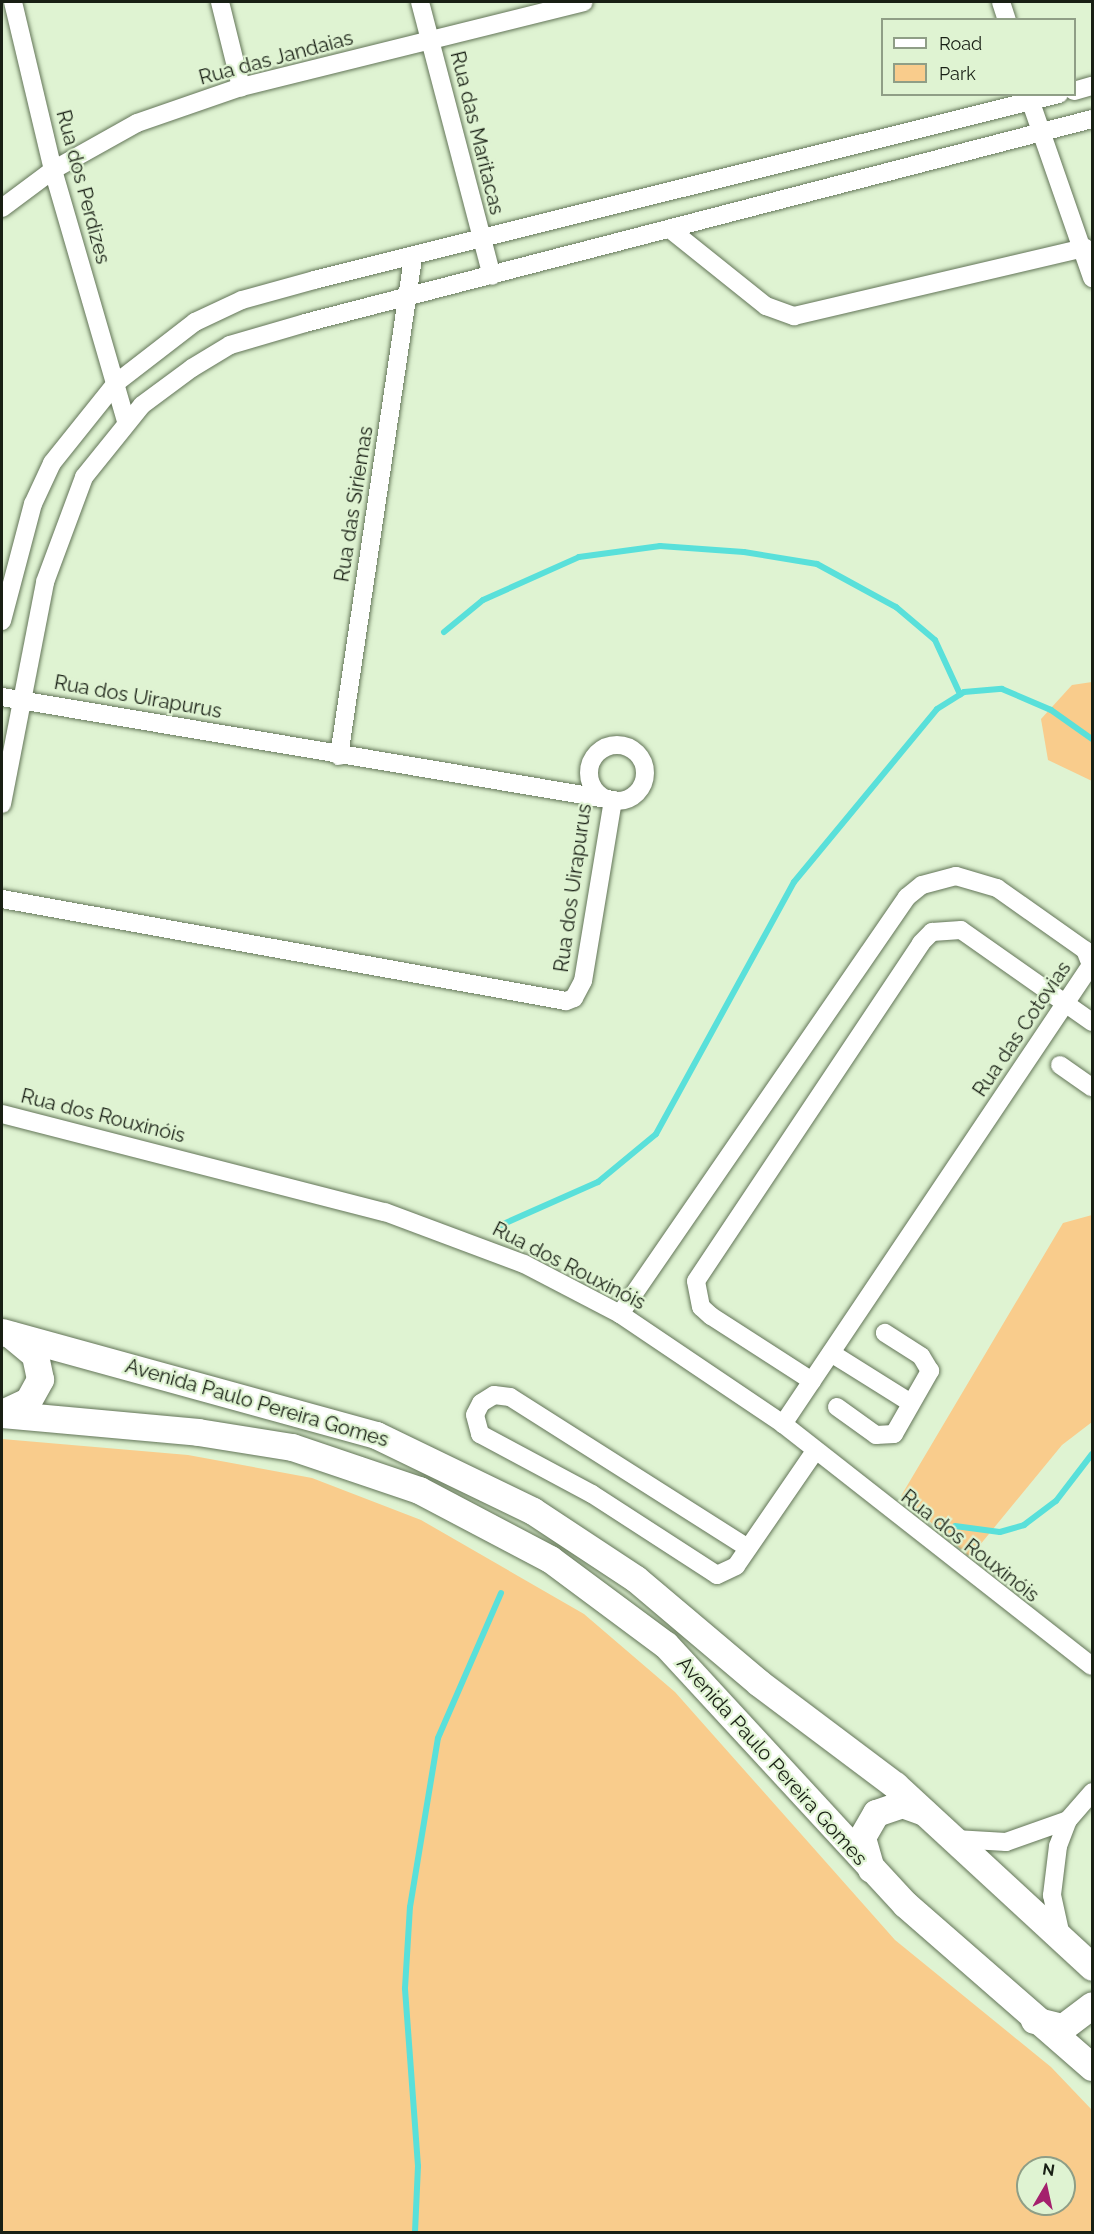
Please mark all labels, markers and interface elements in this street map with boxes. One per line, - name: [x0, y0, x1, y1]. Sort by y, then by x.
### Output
- legend: [881, 18, 1076, 96]
- street label: Rua das Jandaias: [196, 26, 356, 90]
- text: Road: [939, 33, 982, 54]
- street label: Rua das Maritacas: [445, 49, 509, 217]
- text: Park: [939, 63, 976, 84]
- street label: Rua dos Perdizes: [51, 107, 115, 267]
- street label: Rua das Siriemas: [330, 424, 378, 584]
- street label: Rua dos Uirapurus: [52, 670, 224, 724]
- street label: Rua dos Uirapurus: [549, 802, 597, 974]
- street label: Rua das Cotovias: [968, 957, 1076, 1101]
- street label: Rua dos Rouxinóis: [18, 1084, 188, 1148]
- street label: Rua dos Rouxinóis: [489, 1217, 649, 1315]
- street label: Avenida Paulo Pereira Gomes: [123, 1354, 391, 1452]
- street label: Rua dos Rouxinóis: [896, 1485, 1044, 1607]
- street label: Avenida Paulo Pereira Gomes: [672, 1652, 872, 1870]
- north arrow: [1016, 2156, 1076, 2216]
- text: N: [1041, 2159, 1056, 2180]

